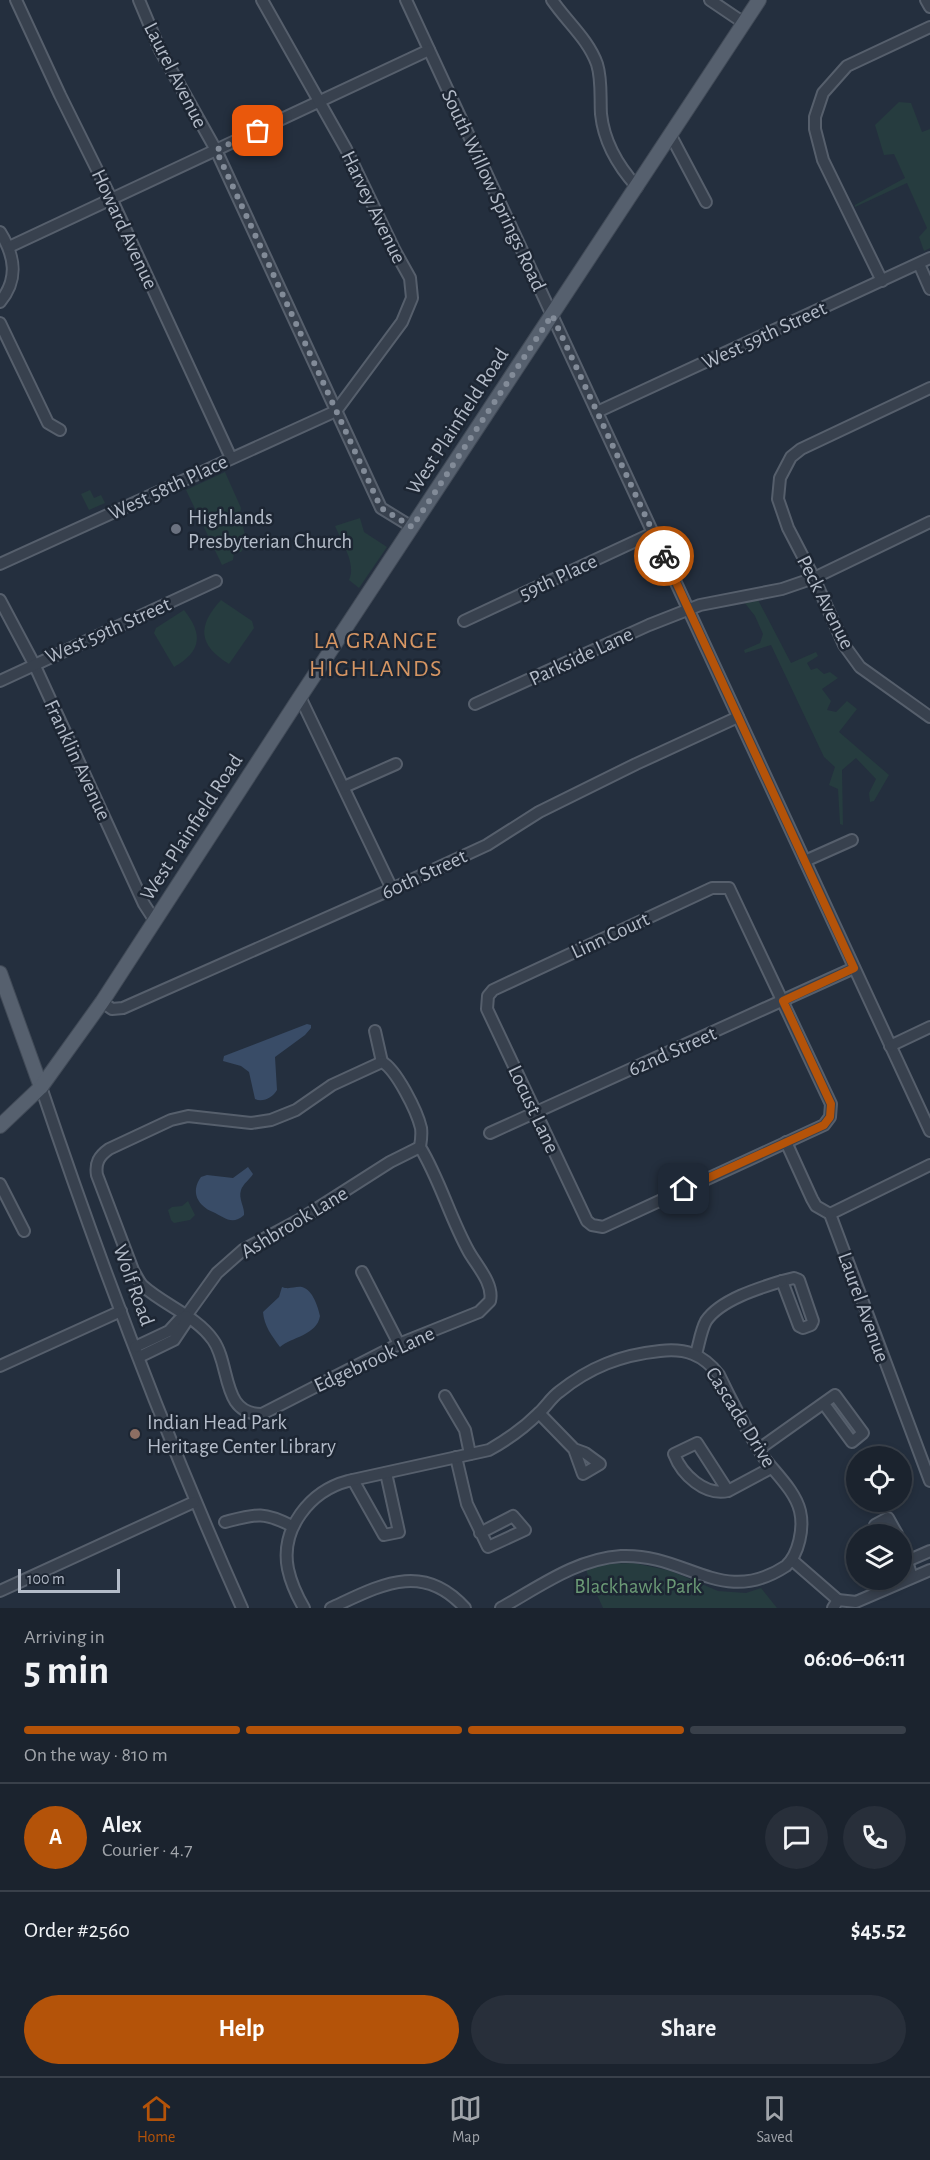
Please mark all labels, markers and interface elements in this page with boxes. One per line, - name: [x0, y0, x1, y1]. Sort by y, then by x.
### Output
- street label: Laurel Avenue: [140, 19, 211, 131]
- street label: South Willow Springs Road: [438, 86, 550, 294]
- pin: [232, 105, 283, 156]
- icon: bag: [241, 114, 274, 147]
- street label: Harvey Avenue: [337, 148, 410, 267]
- street label: Howard Avenue: [88, 166, 161, 292]
- street label: West 59th Street: [699, 297, 830, 373]
- street label: West Plainfield Road: [402, 344, 512, 498]
- street label: West 58th Place: [105, 451, 231, 524]
- place label: Highlands Presbyterian Church: [188, 507, 352, 552]
- marker: Highlands Presbyterian Church: [169, 522, 183, 536]
- courier: [634, 526, 694, 586]
- icon: bike: [648, 540, 681, 573]
- street label: 59th Place: [516, 550, 600, 605]
- street label: Peck Avenue: [793, 552, 858, 652]
- street label: West 59th Street: [42, 593, 174, 667]
- street label: Parkside Lane: [526, 623, 636, 690]
- district label: LA GRANGE HIGHLANDS: [309, 629, 443, 681]
- street label: Franklin Avenue: [40, 697, 115, 824]
- street label: West Plainfield Road: [136, 750, 246, 904]
- street label: 60th Street: [378, 845, 470, 903]
- street label: Linn Court: [568, 908, 653, 963]
- street label: 62nd Street: [625, 1023, 720, 1080]
- street label: Locust Lane: [504, 1062, 563, 1156]
- pin: [658, 1163, 709, 1214]
- icon: home: [667, 1172, 700, 1205]
- street label: Ashbrook Lane: [237, 1182, 351, 1262]
- street label: Wolf Road: [109, 1242, 158, 1329]
- street label: Laurel Avenue: [834, 1249, 893, 1365]
- street label: Edgebrook Lane: [311, 1322, 438, 1396]
- street label: Cascade Drive: [702, 1364, 780, 1471]
- place label: Indian Head Park Heritage Center Library: [147, 1412, 336, 1457]
- marker: Indian Head Park Heritage Center Library: [128, 1427, 142, 1441]
- map controls: [846, 1446, 912, 1590]
- button: locate: [846, 1446, 912, 1512]
- button: layers: [846, 1524, 912, 1590]
- scale bar: [18, 1566, 120, 1594]
- text: 100 m: [27, 1571, 65, 1587]
- park label: Blackhawk Park: [574, 1576, 702, 1597]
- text: Arriving in: [24, 1627, 105, 1647]
- text: 06:06–06:11: [804, 1648, 906, 1670]
- text: 5 min: [24, 1652, 109, 1691]
- text: On the way · 810 m: [24, 1745, 168, 1765]
- button: chat: [765, 1806, 828, 1869]
- button: phone: [843, 1806, 906, 1869]
- text: Alex: [102, 1814, 142, 1836]
- text: A: [49, 1826, 62, 1848]
- text: Courier · 4.7: [102, 1840, 193, 1860]
- text: Order #2560: [24, 1919, 130, 1941]
- text: $45.52: [851, 1919, 906, 1941]
- button: Help: [24, 1995, 459, 2064]
- button: Share: [471, 1995, 906, 2064]
- tab: Home: [137, 2092, 175, 2147]
- tab: Map: [449, 2092, 482, 2147]
- tab: Saved: [756, 2092, 793, 2147]

